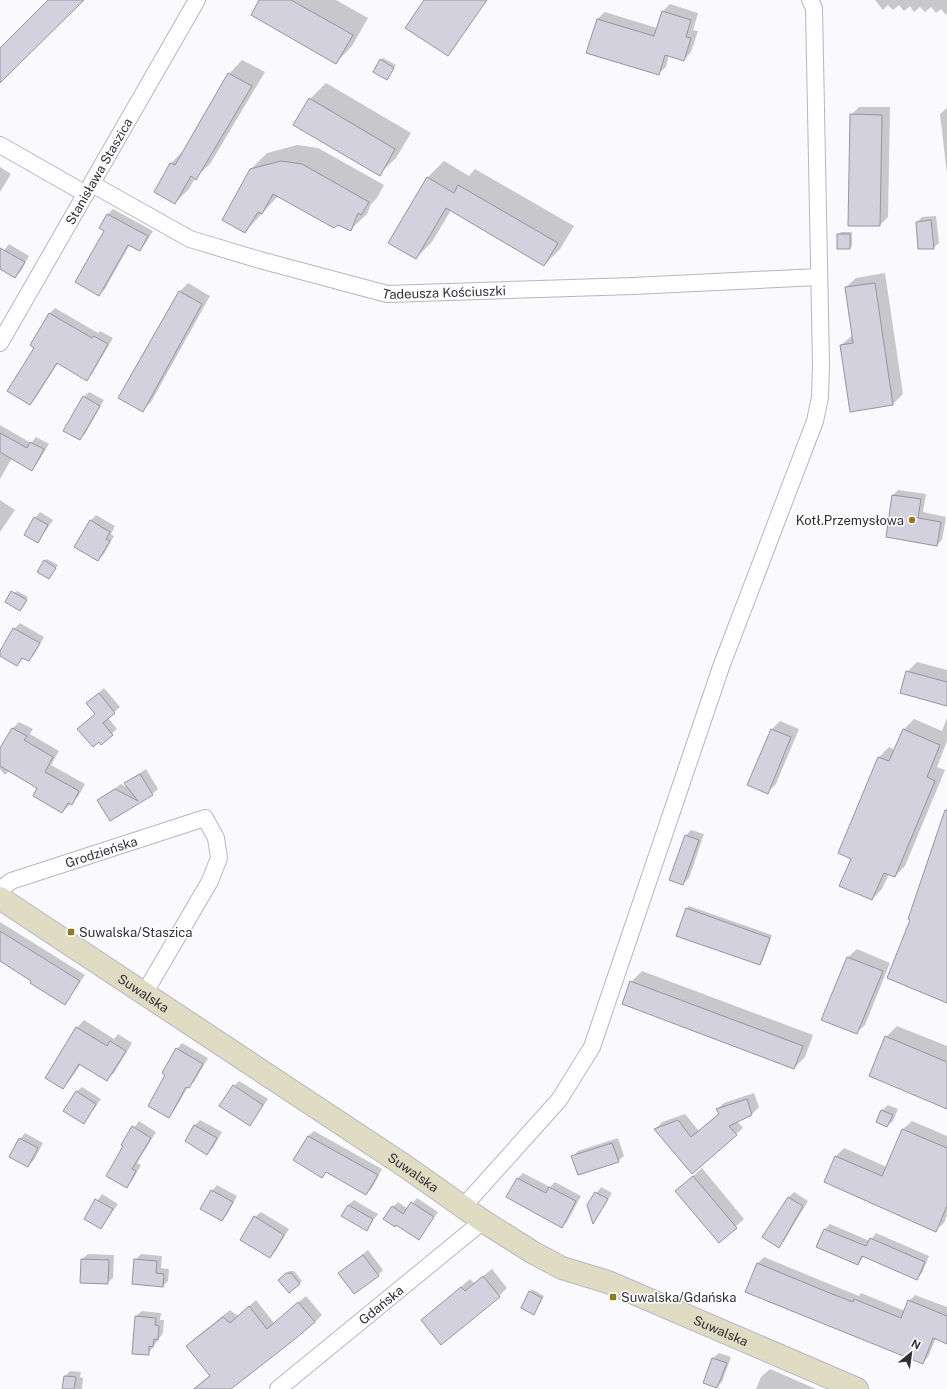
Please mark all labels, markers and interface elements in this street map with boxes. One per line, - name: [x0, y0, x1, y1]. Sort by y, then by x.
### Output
- street label: Stanisława Staszica: [62, 115, 135, 227]
- street label: Tadeusza Kościuszki: [381, 283, 506, 302]
- place label: Kotł.Przemysłowa: [796, 513, 904, 528]
- marker: Kotł.Przemysłowa: [907, 515, 917, 525]
- street label: Grodzieńska: [63, 833, 139, 870]
- place label: Suwalska/Staszica: [79, 925, 192, 940]
- marker: Suwalska/Staszica: [66, 927, 76, 937]
- street label: Suwalska: [115, 971, 172, 1015]
- street label: Suwalska: [385, 1149, 442, 1195]
- street label: Gdańska: [356, 1282, 406, 1327]
- place label: Suwalska/Gdańska: [621, 1290, 736, 1305]
- marker: Suwalska/Gdańska: [608, 1292, 618, 1302]
- street label: Suwalska: [691, 1312, 751, 1349]
- north arrow: [891, 1333, 931, 1373]
- text: N: [909, 1337, 923, 1352]

